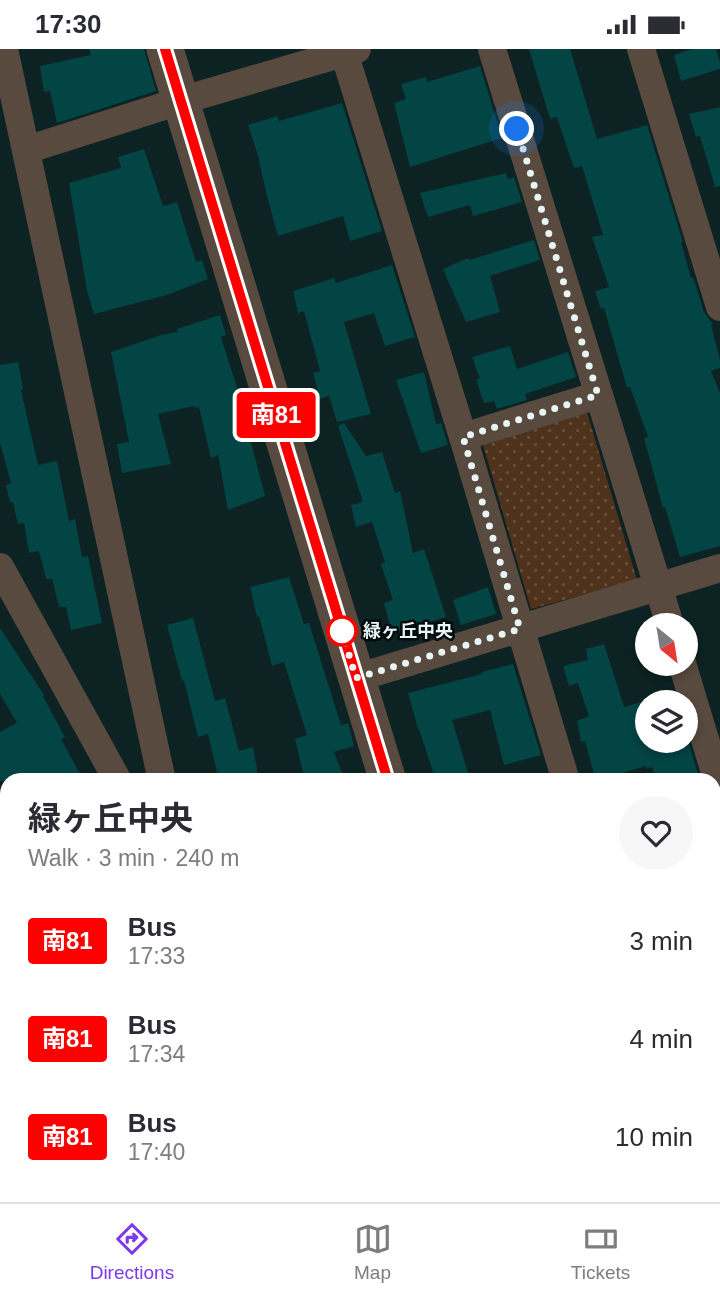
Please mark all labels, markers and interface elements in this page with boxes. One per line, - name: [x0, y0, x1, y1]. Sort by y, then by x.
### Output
- text: 17:30: [35, 9, 102, 39]
- your location: [499, 111, 534, 146]
- line badge: 南81: [236, 392, 316, 438]
- text: 南81: [251, 401, 301, 428]
- north arrow: [635, 613, 698, 675]
- map controls: [635, 613, 698, 753]
- marker: 緑ヶ丘中央: [327, 616, 357, 646]
- place label: 緑ヶ丘中央: [363, 621, 453, 641]
- button: layers: [635, 690, 698, 753]
- button: heart: [619, 796, 693, 870]
- text: 緑ヶ丘中央: [28, 800, 193, 837]
- text: Walk · 3 min · 240 m: [28, 845, 239, 871]
- text: Bus: [128, 912, 177, 942]
- text: 3 min: [629, 926, 693, 956]
- text: 南81: [42, 927, 93, 954]
- text: 17:33: [128, 943, 185, 969]
- text: Bus: [128, 1010, 177, 1040]
- text: 4 min: [629, 1024, 693, 1054]
- text: 南81: [42, 1025, 93, 1052]
- text: 17:34: [128, 1041, 185, 1067]
- text: Bus: [128, 1108, 177, 1138]
- text: 10 min: [615, 1122, 693, 1152]
- text: 南81: [42, 1123, 93, 1150]
- text: 17:40: [128, 1139, 185, 1165]
- tab: Directions: [90, 1220, 174, 1284]
- tab: Map: [354, 1220, 392, 1284]
- tab: Tickets: [571, 1220, 630, 1284]

